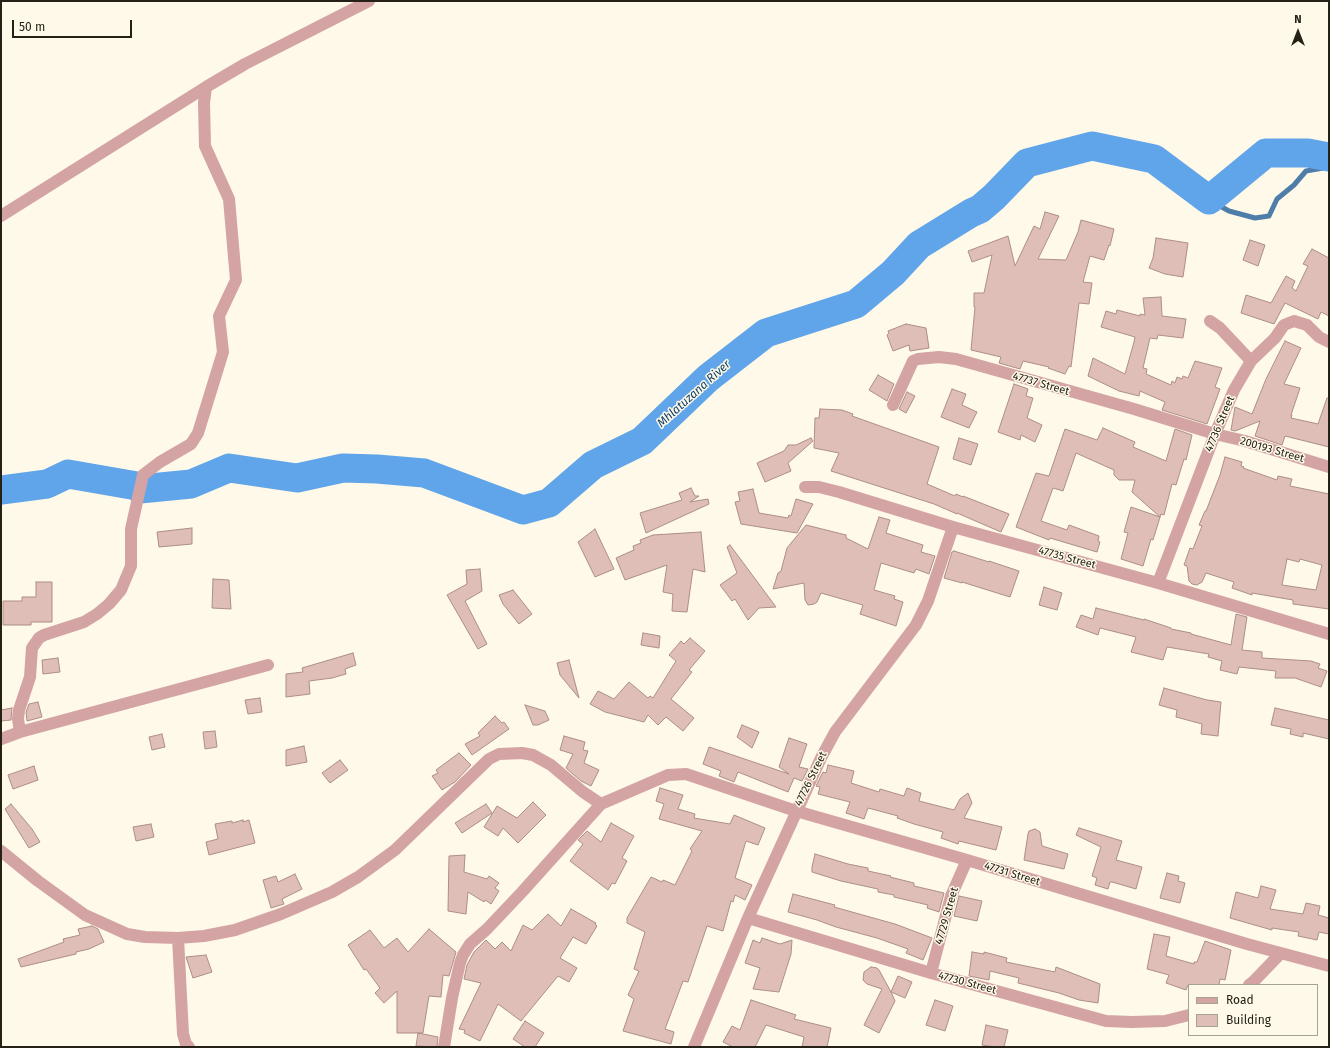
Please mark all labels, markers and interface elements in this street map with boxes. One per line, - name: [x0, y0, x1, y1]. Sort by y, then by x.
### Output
- scale bar: [14, 12, 134, 38]
- north arrow: [1278, 12, 1318, 52]
- text: N: [1294, 13, 1302, 26]
- text: 50 m: [19, 20, 45, 34]
- water label: Mhlatuzana River: [654, 357, 734, 431]
- street label: 47737 Street: [1011, 370, 1071, 398]
- street label: 47736 Street: [1202, 394, 1238, 454]
- street label: 200193 Street: [1238, 435, 1306, 465]
- street label: 47735 Street: [1037, 544, 1097, 572]
- street label: 47726 Street: [792, 749, 830, 809]
- street label: 47731 Street: [982, 859, 1042, 889]
- street label: 47729 Street: [933, 886, 961, 946]
- street label: 47730 Street: [936, 969, 998, 997]
- legend: [1188, 984, 1318, 1036]
- text: Road: [1226, 993, 1254, 1007]
- text: Building: [1226, 1013, 1271, 1027]

